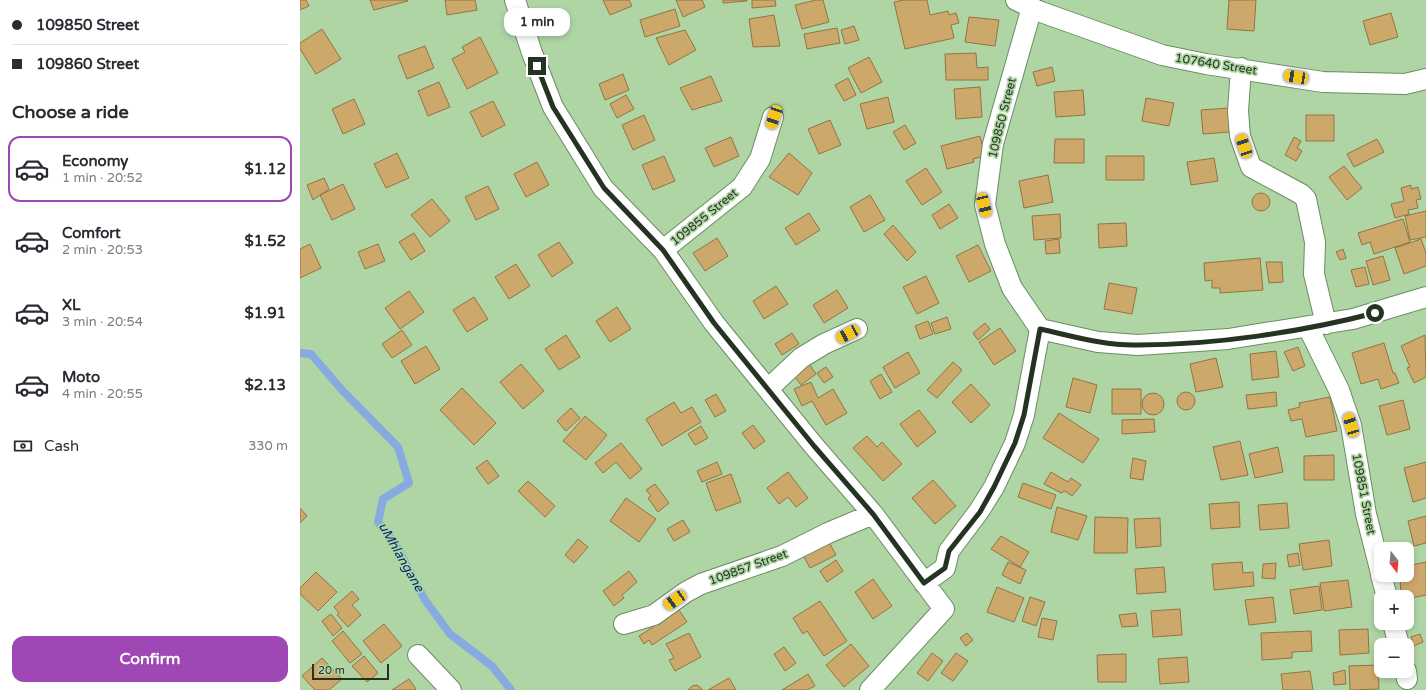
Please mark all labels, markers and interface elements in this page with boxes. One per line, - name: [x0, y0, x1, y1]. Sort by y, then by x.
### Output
- callout: 1 min: [504, 8, 570, 36]
- text: 1 min: [520, 14, 554, 30]
- text: 109850 Street: [36, 16, 139, 34]
- street label: 107640 Street: [1174, 51, 1258, 77]
- text: 109860 Street: [36, 55, 139, 73]
- route end: [528, 57, 546, 75]
- car: [1283, 69, 1309, 85]
- street label: 109850 Street: [985, 76, 1019, 160]
- text: Choose a ride: [12, 101, 129, 123]
- car: [765, 104, 783, 130]
- car: [1234, 133, 1254, 159]
- icon: car: [14, 151, 50, 187]
- text: Economy: [62, 152, 128, 170]
- text: $1.12: [245, 160, 286, 178]
- text: 1 min · 20:52: [62, 170, 143, 186]
- street label: 109855 Street: [667, 185, 741, 248]
- car: [975, 192, 993, 218]
- icon: car: [14, 223, 50, 259]
- text: Comfort: [62, 224, 121, 242]
- text: $1.52: [245, 232, 286, 250]
- text: 2 min · 20:53: [62, 242, 143, 258]
- icon: car: [14, 295, 50, 331]
- text: XL: [62, 296, 81, 314]
- text: $1.91: [245, 304, 286, 322]
- route start: [1366, 304, 1384, 322]
- text: 3 min · 20:54: [62, 314, 143, 330]
- car: [835, 323, 861, 345]
- icon: car: [14, 367, 50, 403]
- text: Moto: [62, 368, 100, 386]
- text: $2.13: [245, 376, 286, 394]
- text: 4 min · 20:55: [62, 386, 143, 402]
- car: [1342, 412, 1360, 438]
- icon: cash: [12, 435, 34, 457]
- text: Cash: [44, 437, 79, 455]
- text: 330 m: [248, 438, 288, 454]
- street label: 109851 Street: [1349, 452, 1379, 536]
- water label: uMhlangane: [375, 519, 428, 595]
- north arrow: [1374, 542, 1414, 582]
- map controls: [1374, 542, 1414, 678]
- street label: 109857 Street: [707, 546, 790, 588]
- car: [662, 588, 688, 612]
- button: +: [1374, 590, 1414, 630]
- button: Confirm: [12, 636, 288, 682]
- button: −: [1374, 638, 1414, 678]
- scale bar: [312, 662, 389, 681]
- text: 20 m: [318, 664, 345, 677]

